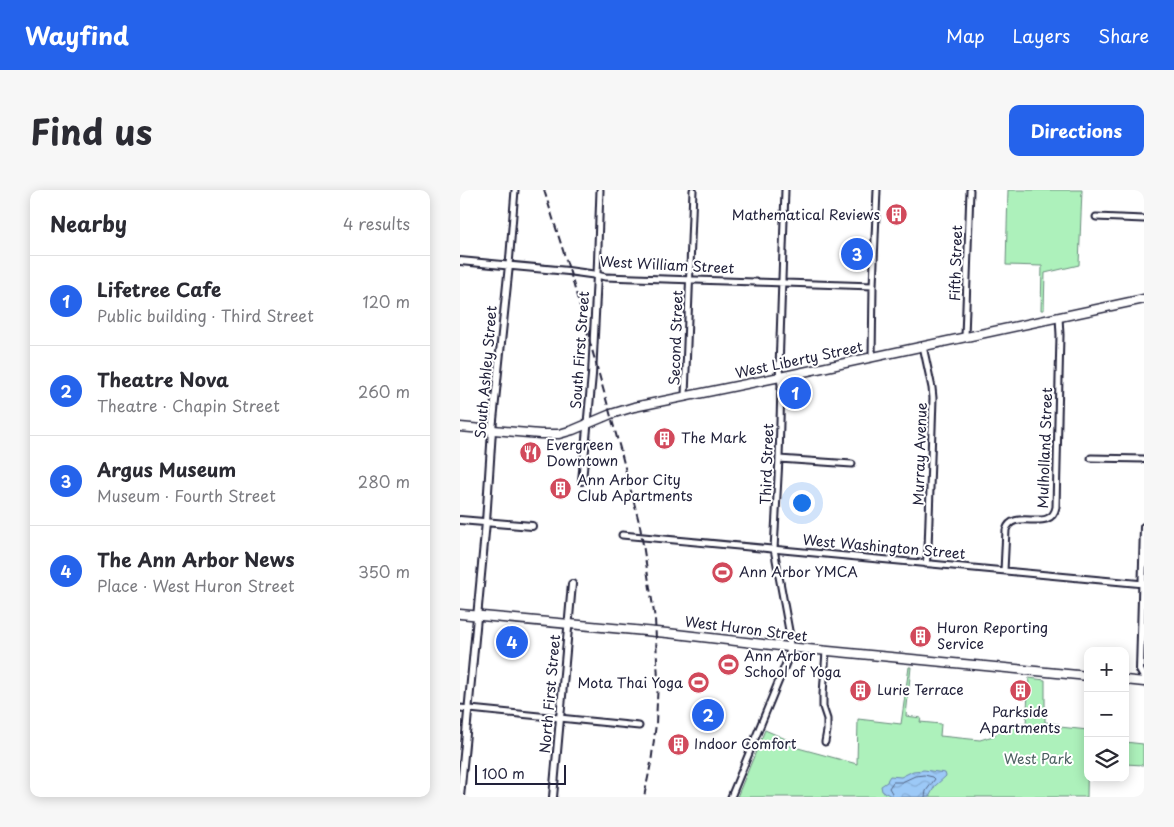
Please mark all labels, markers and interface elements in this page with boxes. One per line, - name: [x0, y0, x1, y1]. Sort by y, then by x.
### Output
- text: Wayfind: [25, 17, 129, 53]
- text: Map: [946, 22, 985, 49]
- text: Layers: [1013, 22, 1070, 49]
- text: Share: [1098, 22, 1149, 49]
- text: Find us: [30, 104, 152, 157]
- button: Directions: [1009, 105, 1144, 156]
- building icon: Mathematical Reviews: [884, 203, 908, 227]
- place label: Mathematical Reviews: [732, 204, 880, 225]
- text: Nearby: [50, 207, 127, 239]
- text: 4 results: [343, 211, 410, 235]
- street label: Fifth Street: [944, 224, 967, 301]
- pin: 3: [841, 235, 873, 273]
- street label: West William Street: [599, 250, 735, 279]
- text: Lifetree Cafe: [97, 275, 221, 303]
- text: 1: [62, 289, 70, 313]
- text: 120 m: [363, 289, 410, 313]
- street label: Second Street: [663, 289, 688, 386]
- street label: South First Street: [565, 290, 594, 410]
- text: Public building · Third Street: [97, 303, 314, 327]
- street label: South Ashley Street: [469, 304, 502, 439]
- street label: West Liberty Street: [733, 336, 865, 383]
- text: Theatre Nova: [97, 365, 229, 393]
- pin: 1: [779, 374, 811, 412]
- text: 2: [60, 379, 72, 403]
- text: 260 m: [358, 379, 410, 403]
- street label: Mulholland Street: [1032, 387, 1057, 509]
- text: Theatre · Chapin Street: [97, 393, 280, 417]
- street label: Murray Avenue: [907, 402, 932, 506]
- street label: Third Street: [755, 423, 778, 505]
- building icon: The Mark: [653, 426, 677, 450]
- place label: The Mark: [681, 427, 747, 448]
- place label: Evergreen Downtown: [546, 434, 618, 471]
- restaurant icon: Evergreen Downtown: [518, 441, 542, 465]
- text: Argus Museum: [97, 455, 236, 483]
- text: 3: [61, 469, 71, 493]
- text: 280 m: [358, 469, 410, 493]
- place label: Ann Arbor City Club Apartments: [577, 469, 693, 506]
- building icon: Ann Arbor City Club Apartments: [549, 476, 573, 500]
- text: Museum · Fourth Street: [97, 483, 276, 507]
- your location: [789, 490, 815, 516]
- street label: West Washington Street: [802, 529, 967, 564]
- text: The Ann Arbor News: [97, 545, 295, 573]
- text: 4: [61, 559, 71, 583]
- text: 350 m: [358, 559, 410, 583]
- sports icon: Ann Arbor YMCA: [711, 560, 735, 584]
- place label: Ann Arbor YMCA: [739, 561, 858, 582]
- text: Place · West Huron Street: [97, 573, 294, 597]
- street label: West Huron Street: [684, 611, 809, 646]
- place label: Huron Reporting Service: [937, 617, 1048, 654]
- pin: 4: [496, 623, 528, 661]
- building icon: Huron Reporting Service: [909, 624, 933, 648]
- street label: North First Street: [534, 633, 565, 754]
- place label: Ann Arbor School of Yoga: [744, 645, 841, 682]
- map controls: [1084, 647, 1129, 782]
- button: +: [1084, 647, 1129, 692]
- sports icon: Ann Arbor School of Yoga: [716, 652, 740, 676]
- sports icon: Mota Thai Yoga: [687, 671, 711, 695]
- place label: Mota Thai Yoga: [577, 672, 683, 693]
- building icon: Lurie Terrace: [849, 678, 873, 702]
- building icon: Parkside Apartments: [1008, 678, 1032, 702]
- place label: Lurie Terrace: [877, 679, 964, 700]
- button: −: [1084, 692, 1129, 737]
- pin: 2: [692, 696, 724, 734]
- place label: Parkside Apartments: [980, 701, 1061, 738]
- building icon: Indoor Comfort: [666, 732, 690, 756]
- place label: Indoor Comfort: [694, 733, 797, 754]
- button: layers: [1084, 737, 1129, 782]
- park label: West Park: [1004, 748, 1073, 769]
- scale bar: [475, 762, 566, 785]
- text: 100 m: [482, 763, 525, 784]

